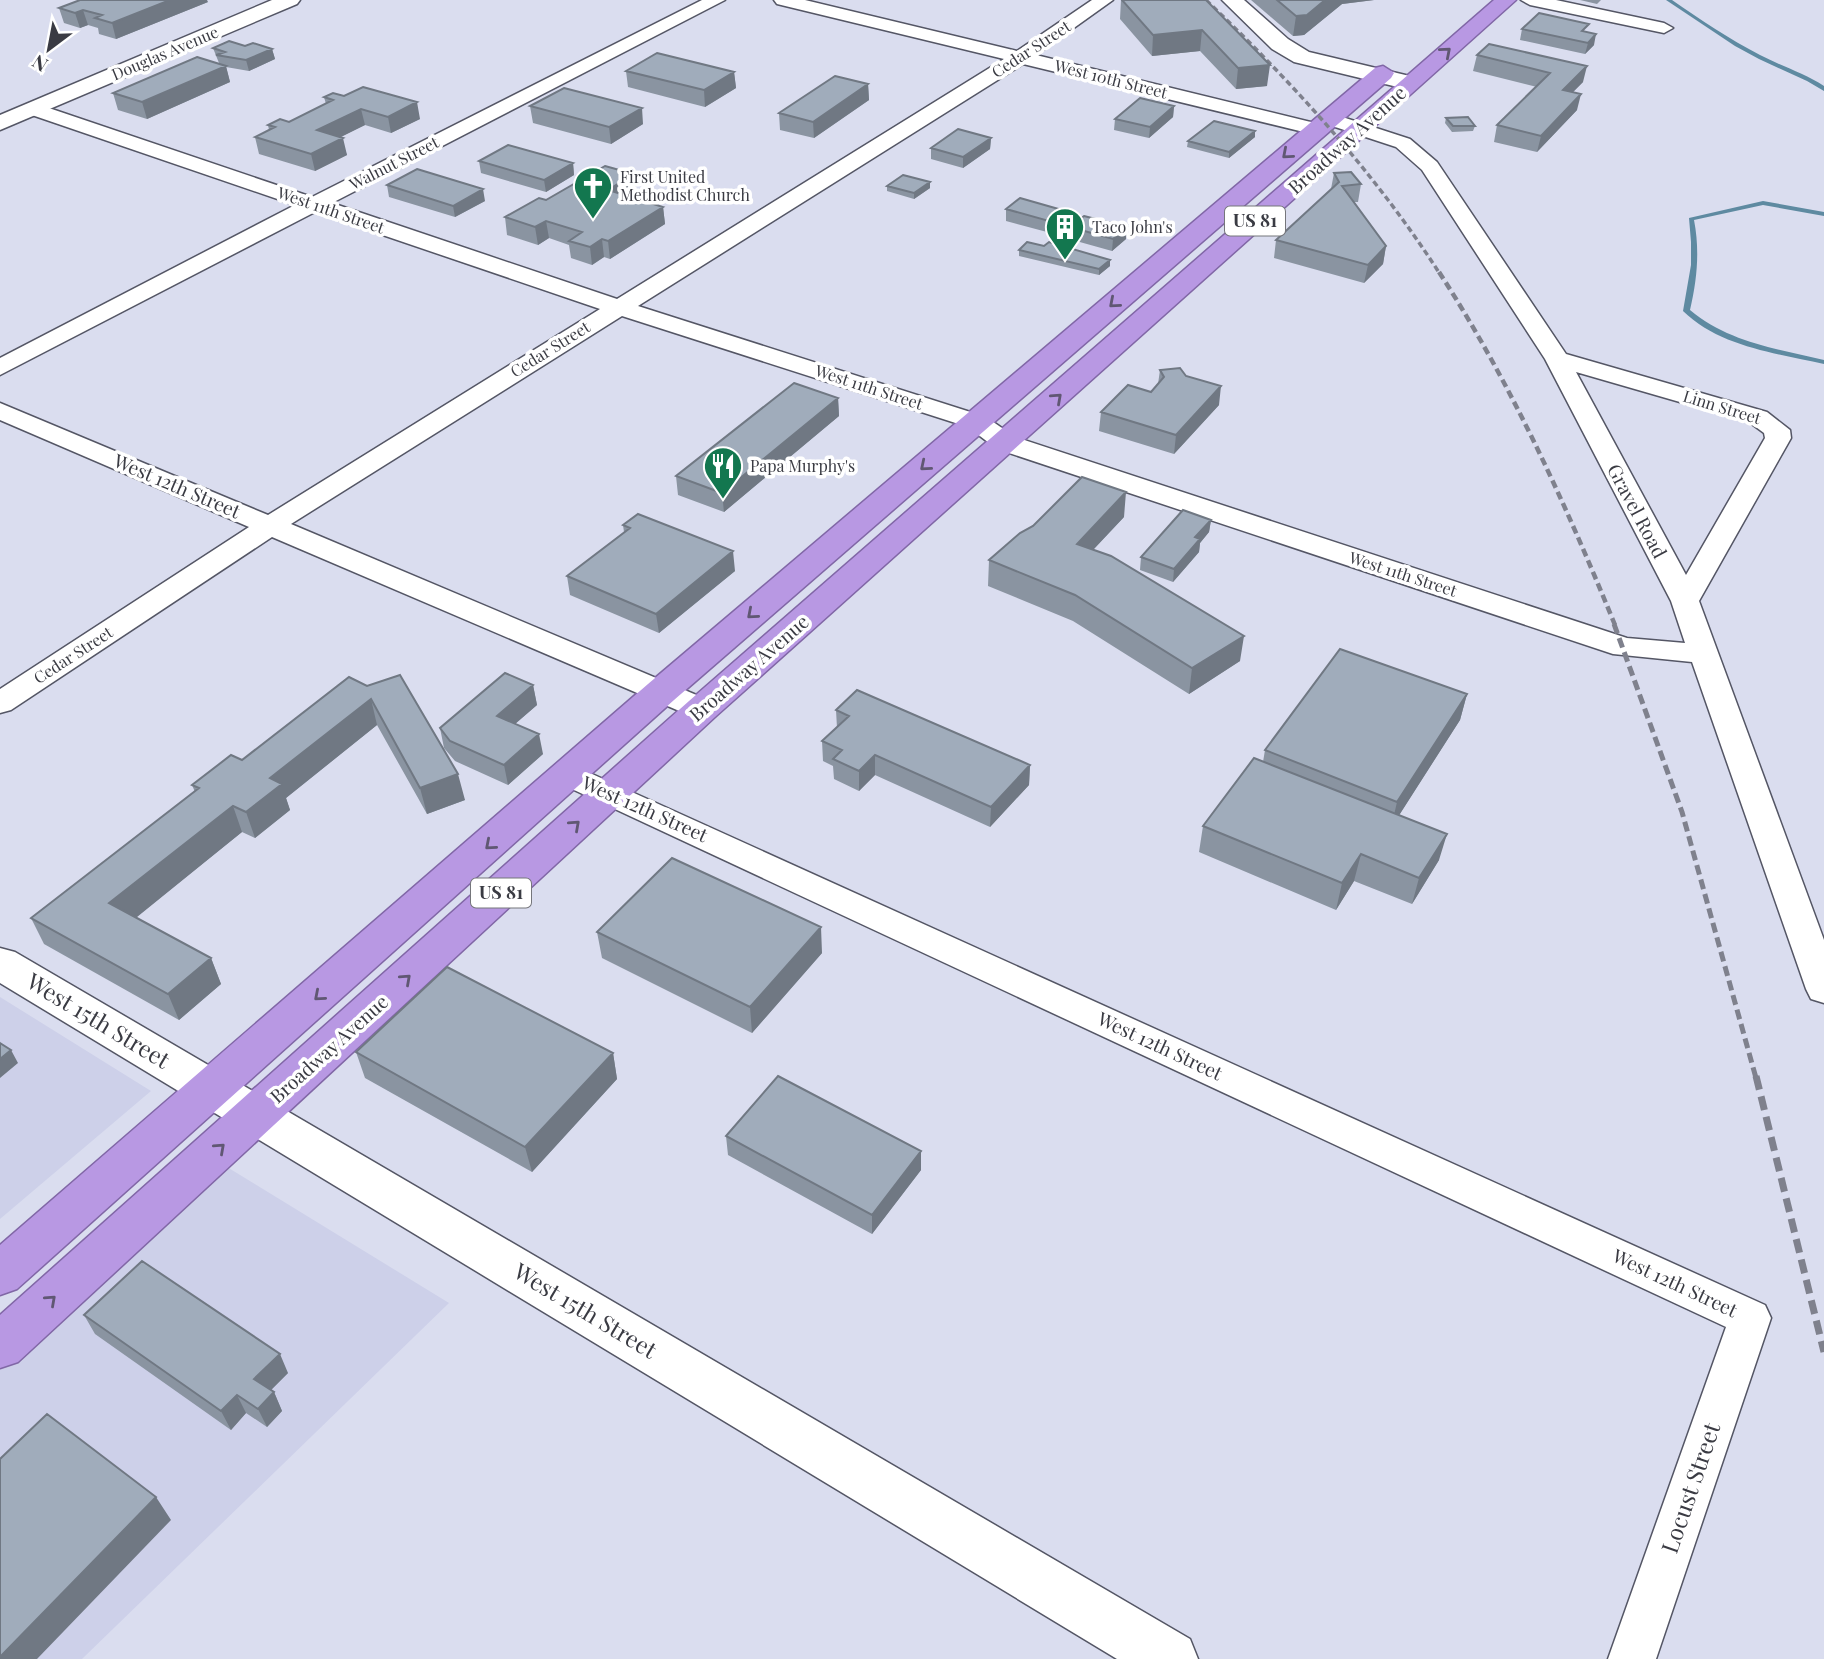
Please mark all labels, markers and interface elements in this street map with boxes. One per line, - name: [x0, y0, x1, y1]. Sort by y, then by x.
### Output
- north arrow: [14, 14, 84, 84]
- street label: Cedar Street: [987, 15, 1075, 82]
- street label: Douglas Avenue: [108, 21, 221, 84]
- one-way arrow: [1438, 48, 1451, 60]
- text: N: [27, 49, 52, 79]
- street label: West 10th Street: [1052, 54, 1170, 103]
- street label: Broadway Avenue: [1282, 79, 1411, 199]
- street label: Walnut Street: [345, 131, 442, 194]
- one-way arrow: [1282, 146, 1295, 158]
- church icon: First United Methodist Church: [572, 165, 614, 220]
- place label: First United Methodist Church: [620, 166, 750, 205]
- street label: West 11th Street: [274, 181, 388, 238]
- building icon: Taco John's: [1044, 206, 1086, 261]
- road number: US 81: [1225, 206, 1285, 236]
- place label: Taco John's: [1092, 216, 1173, 237]
- one-way arrow: [1110, 295, 1123, 307]
- street label: Cedar Street: [506, 316, 594, 381]
- street label: West 11th Street: [812, 359, 926, 414]
- street label: Linn Street: [1681, 385, 1764, 428]
- one-way arrow: [1048, 394, 1061, 406]
- restaurant icon: Papa Murphy's: [702, 445, 744, 500]
- street label: West 12th Street: [109, 446, 245, 524]
- place label: Papa Murphy's: [750, 455, 855, 476]
- one-way arrow: [920, 458, 933, 470]
- street label: Gravel Road: [1602, 459, 1674, 562]
- street label: West 11th Street: [1346, 546, 1460, 601]
- one-way arrow: [748, 606, 761, 618]
- street label: Broadway Avenue: [683, 608, 814, 726]
- street label: Cedar Street: [29, 621, 117, 688]
- street label: West 12th Street: [578, 768, 713, 848]
- one-way arrow: [566, 821, 579, 834]
- one-way arrow: [485, 837, 498, 850]
- road number: US 81: [471, 878, 531, 908]
- street label: West 15th Street: [21, 964, 177, 1075]
- one-way arrow: [398, 974, 411, 987]
- one-way arrow: [314, 987, 327, 1000]
- street label: Broadway Avenue: [264, 988, 393, 1108]
- street label: West 12th Street: [1093, 1004, 1227, 1085]
- one-way arrow: [212, 1144, 225, 1156]
- street label: West 12th Street: [1608, 1241, 1742, 1322]
- street label: West 15th Street: [508, 1254, 664, 1365]
- one-way arrow: [43, 1296, 56, 1309]
- street label: Locust Street: [1653, 1417, 1727, 1557]

